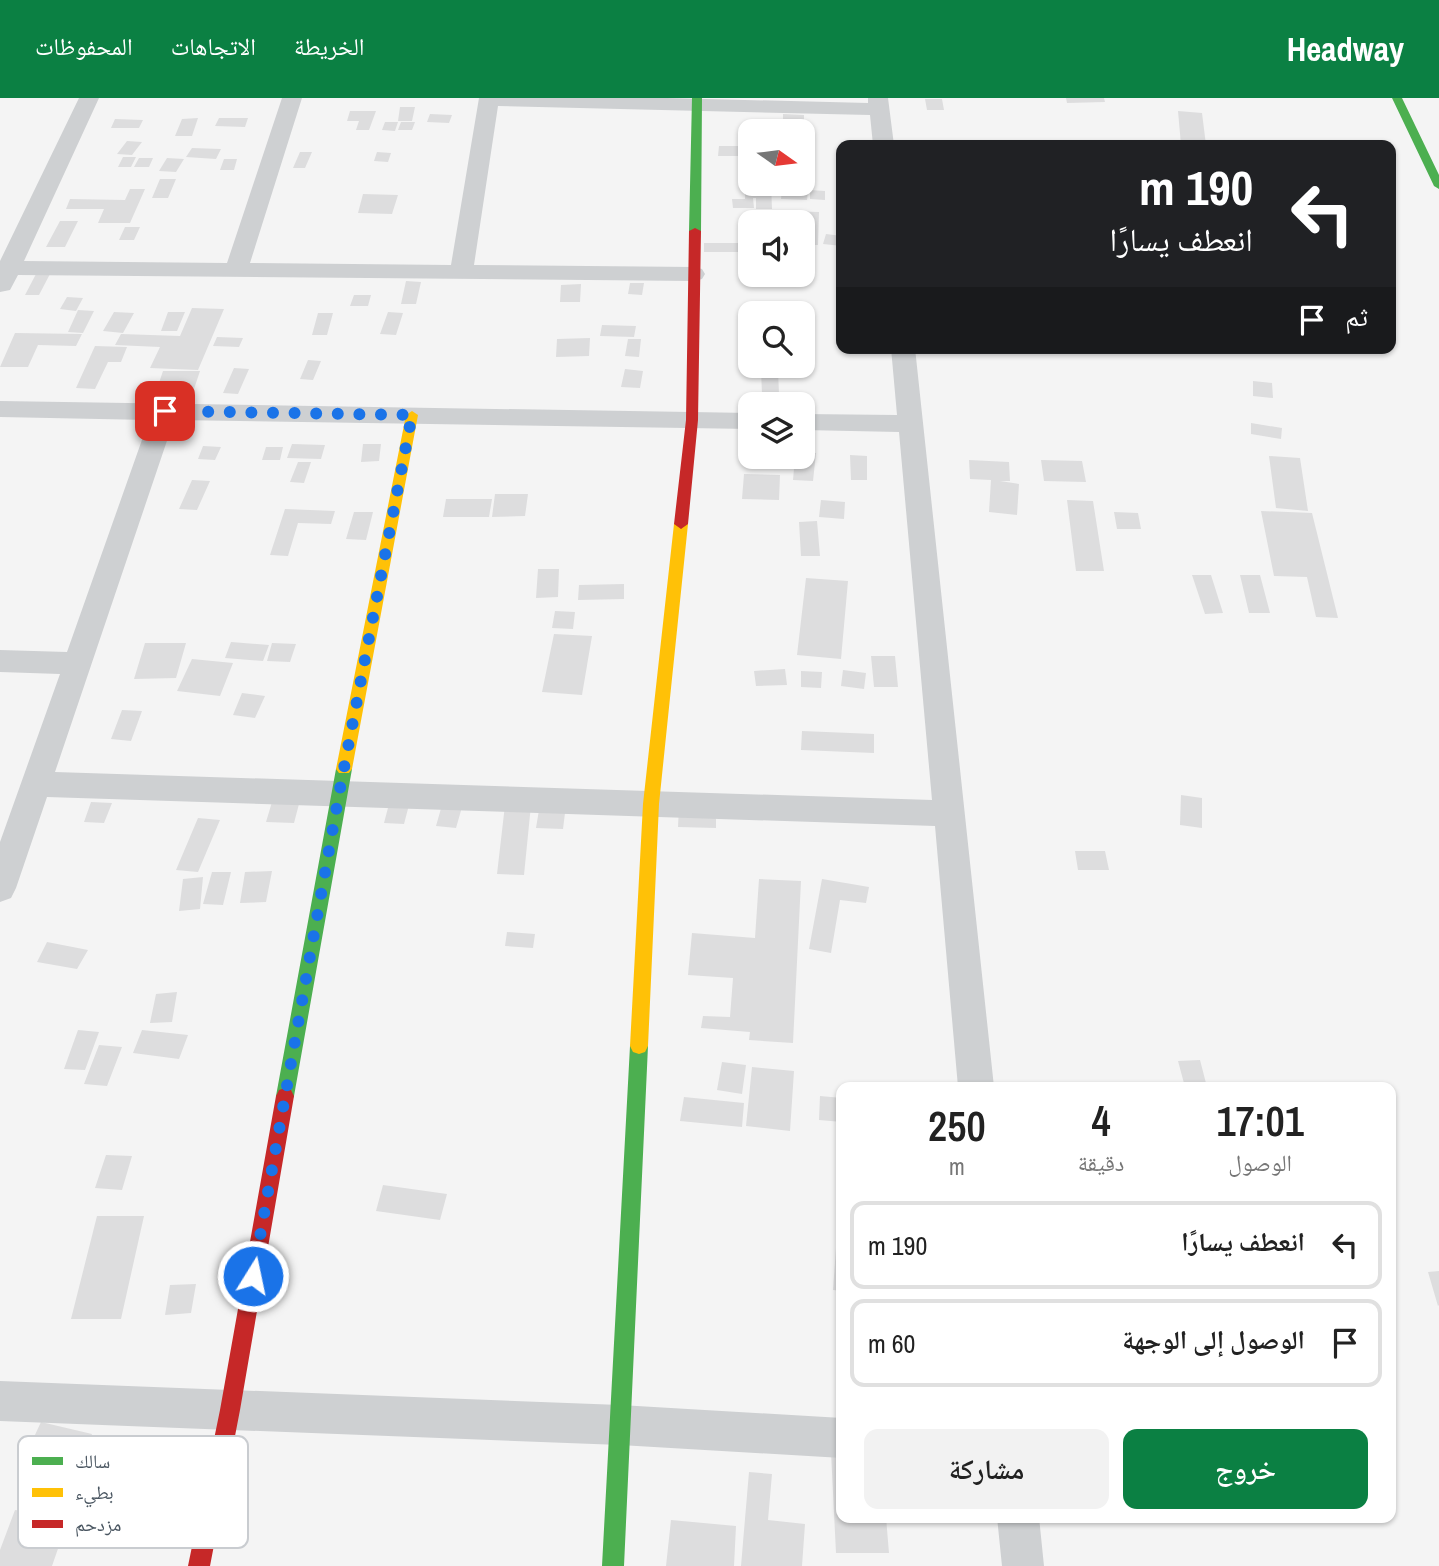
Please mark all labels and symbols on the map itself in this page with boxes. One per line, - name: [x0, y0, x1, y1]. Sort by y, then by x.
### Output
- north arrow: [738, 119, 816, 196]
- pin: [135, 381, 195, 441]
- position arrow: [216, 1239, 290, 1313]
- legend: [18, 1436, 248, 1548]
- text: سالك: [75, 1448, 110, 1474]
- text: بطيء: [75, 1479, 114, 1508]
- text: مزدحم: [75, 1511, 121, 1537]

